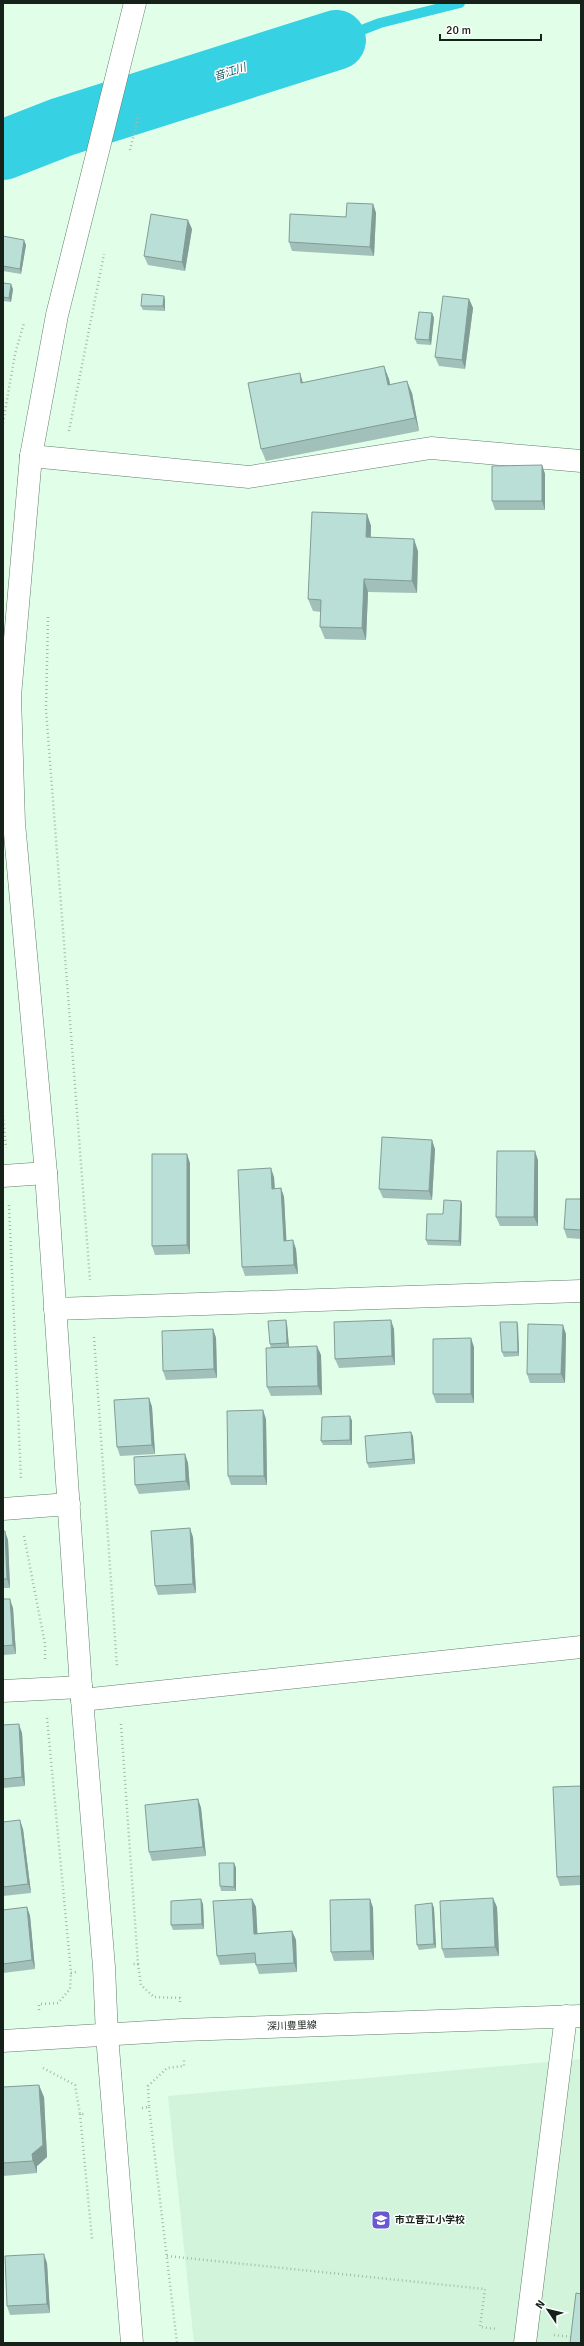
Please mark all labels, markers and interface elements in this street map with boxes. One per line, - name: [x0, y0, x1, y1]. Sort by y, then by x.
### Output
- scale bar: [440, 16, 541, 42]
- text: 20 m: [446, 23, 471, 38]
- water label: 音江川: [212, 60, 249, 83]
- street label: 深川豊里線: [267, 2019, 317, 2033]
- school or university icon: 市立音江小学校: [370, 2209, 392, 2231]
- place label: 市立音江小学校: [395, 2214, 465, 2226]
- north arrow: [528, 2290, 568, 2330]
- text: N: [533, 2298, 548, 2311]

